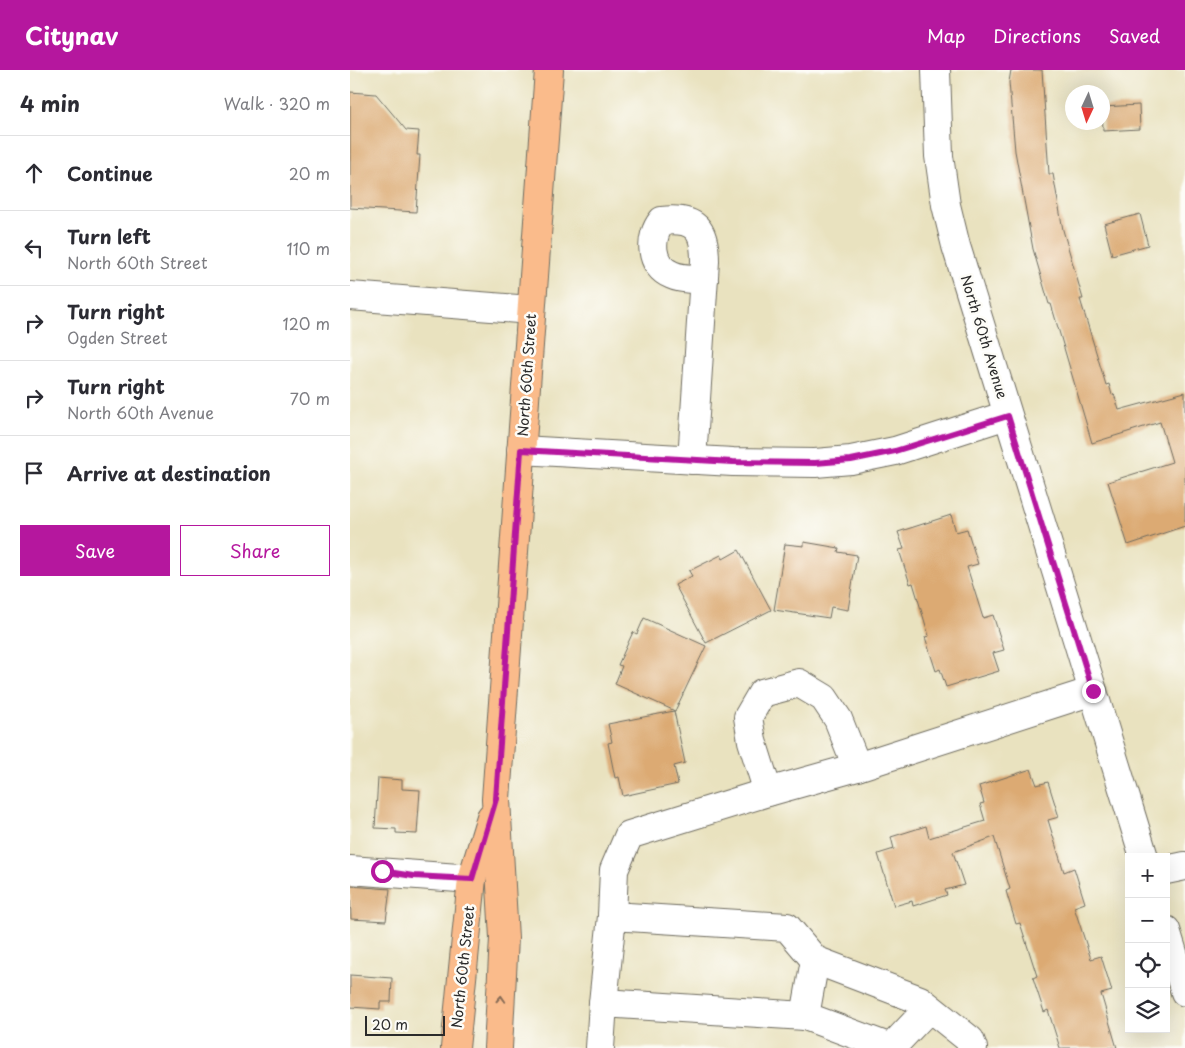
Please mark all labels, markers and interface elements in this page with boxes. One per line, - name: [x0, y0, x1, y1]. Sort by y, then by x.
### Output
- text: Citynav: [25, 17, 118, 53]
- text: Map: [927, 22, 965, 49]
- text: Directions: [993, 22, 1081, 49]
- text: Saved: [1109, 22, 1160, 49]
- north arrow: [1065, 85, 1110, 130]
- text: 4 min: [20, 87, 80, 119]
- text: Walk · 320 m: [224, 91, 330, 115]
- icon: ahead: [20, 159, 48, 187]
- text: Continue: [67, 159, 153, 187]
- text: 20 m: [289, 161, 330, 185]
- text: Turn left: [67, 222, 151, 250]
- icon: left: [20, 234, 48, 262]
- text: 110 m: [287, 236, 330, 260]
- text: North 60th Street: [67, 250, 207, 274]
- street label: North 60th Avenue: [956, 272, 1013, 402]
- text: Turn right: [67, 297, 165, 325]
- icon: right: [20, 309, 48, 337]
- text: 120 m: [283, 311, 330, 335]
- street label: North 60th Street: [512, 313, 541, 437]
- text: Ogden Street: [67, 325, 167, 349]
- text: Turn right: [67, 372, 165, 400]
- icon: right: [20, 384, 48, 412]
- text: 70 m: [290, 386, 330, 410]
- text: North 60th Avenue: [67, 400, 214, 424]
- icon: arrive: [20, 459, 48, 487]
- text: Arrive at destination: [67, 459, 271, 487]
- button: Save: [20, 525, 170, 576]
- button: Share: [180, 525, 330, 576]
- route end: [1082, 680, 1105, 703]
- map controls: [1125, 853, 1170, 1033]
- button: +: [1125, 853, 1170, 898]
- route start: [371, 860, 394, 883]
- button: −: [1125, 898, 1170, 943]
- street label: North 60th Street: [446, 904, 479, 1029]
- button: locate: [1125, 943, 1170, 988]
- button: layers: [1125, 988, 1170, 1033]
- one-way arrow: [495, 995, 506, 1003]
- scale bar: [365, 1013, 445, 1036]
- text: 20 m: [372, 1014, 408, 1035]

